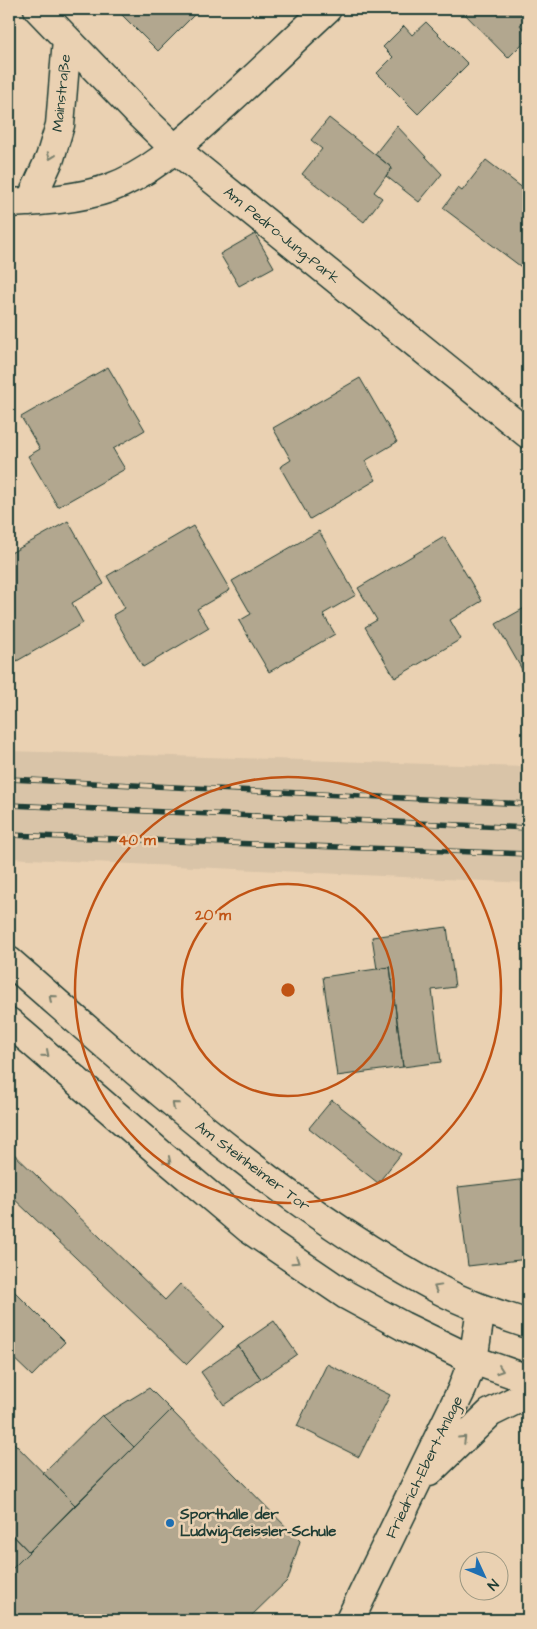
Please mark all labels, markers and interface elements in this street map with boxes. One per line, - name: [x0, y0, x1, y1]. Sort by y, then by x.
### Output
- street label: Mainstraße: [47, 53, 76, 133]
- one-way arrow: [47, 151, 57, 160]
- street label: Am Pedro-Jung-Park: [218, 182, 344, 290]
- text: 40 m: [118, 830, 156, 851]
- text: 20 m: [194, 905, 231, 926]
- centre of rings: [279, 981, 297, 999]
- one-way arrow: [49, 995, 58, 1004]
- one-way arrow: [40, 1049, 49, 1058]
- one-way arrow: [172, 1102, 181, 1111]
- street label: Am Steinheimer Tor: [191, 1116, 314, 1217]
- one-way arrow: [162, 1155, 171, 1164]
- one-way arrow: [290, 1255, 300, 1264]
- one-way arrow: [433, 1284, 442, 1294]
- one-way arrow: [496, 1364, 504, 1374]
- street label: Friedrich-Ebert-Anlage: [381, 1392, 469, 1542]
- one-way arrow: [457, 1435, 466, 1444]
- place label: Sporthalle der Ludwig-Geissler-Schule: [179, 1504, 336, 1544]
- marker: Sporthalle der Ludwig-Geissler-Schule: [164, 1517, 176, 1529]
- north arrow: [460, 1552, 510, 1602]
- text: N: [482, 1574, 503, 1595]

